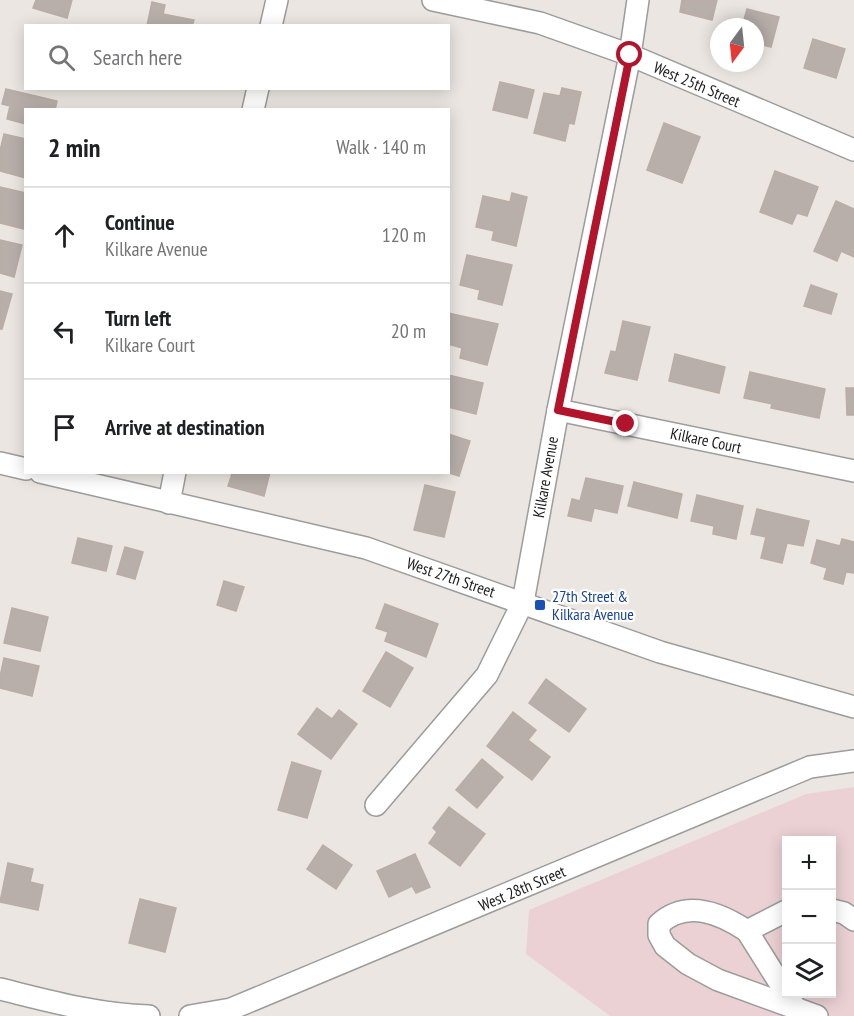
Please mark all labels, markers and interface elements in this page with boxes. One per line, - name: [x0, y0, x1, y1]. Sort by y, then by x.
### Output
- north arrow: [710, 18, 764, 72]
- search box: [24, 24, 450, 90]
- icon: search: [45, 41, 78, 74]
- route start: [616, 41, 642, 67]
- text: Search here: [93, 43, 182, 71]
- street label: West 25th Street: [651, 57, 744, 111]
- text: 2 min: [48, 131, 101, 164]
- text: Walk · 140 m: [336, 134, 426, 160]
- text: Continue: [105, 208, 175, 236]
- icon: ahead: [48, 219, 81, 252]
- text: 120 m: [382, 222, 426, 248]
- text: Kilkare Avenue: [105, 236, 208, 262]
- text: Turn left: [105, 304, 171, 332]
- icon: left: [48, 315, 81, 348]
- text: 20 m: [391, 318, 426, 344]
- text: Kilkare Court: [105, 332, 195, 358]
- route end: [612, 410, 638, 436]
- icon: arrive: [48, 411, 81, 444]
- text: Arrive at destination: [105, 413, 265, 441]
- street label: Kilkare Court: [669, 423, 744, 457]
- street label: Kilkare Avenue: [528, 435, 562, 519]
- street label: West 27th Street: [404, 553, 498, 602]
- place label: 27th Street & Kilkara Avenue: [552, 586, 634, 624]
- marker: 27th Street & Kilkara Avenue: [533, 598, 547, 612]
- map controls: [782, 836, 836, 998]
- button: +: [782, 836, 836, 890]
- street label: West 28th Street: [476, 861, 569, 915]
- button: −: [782, 890, 836, 944]
- button: layers: [782, 944, 836, 998]

